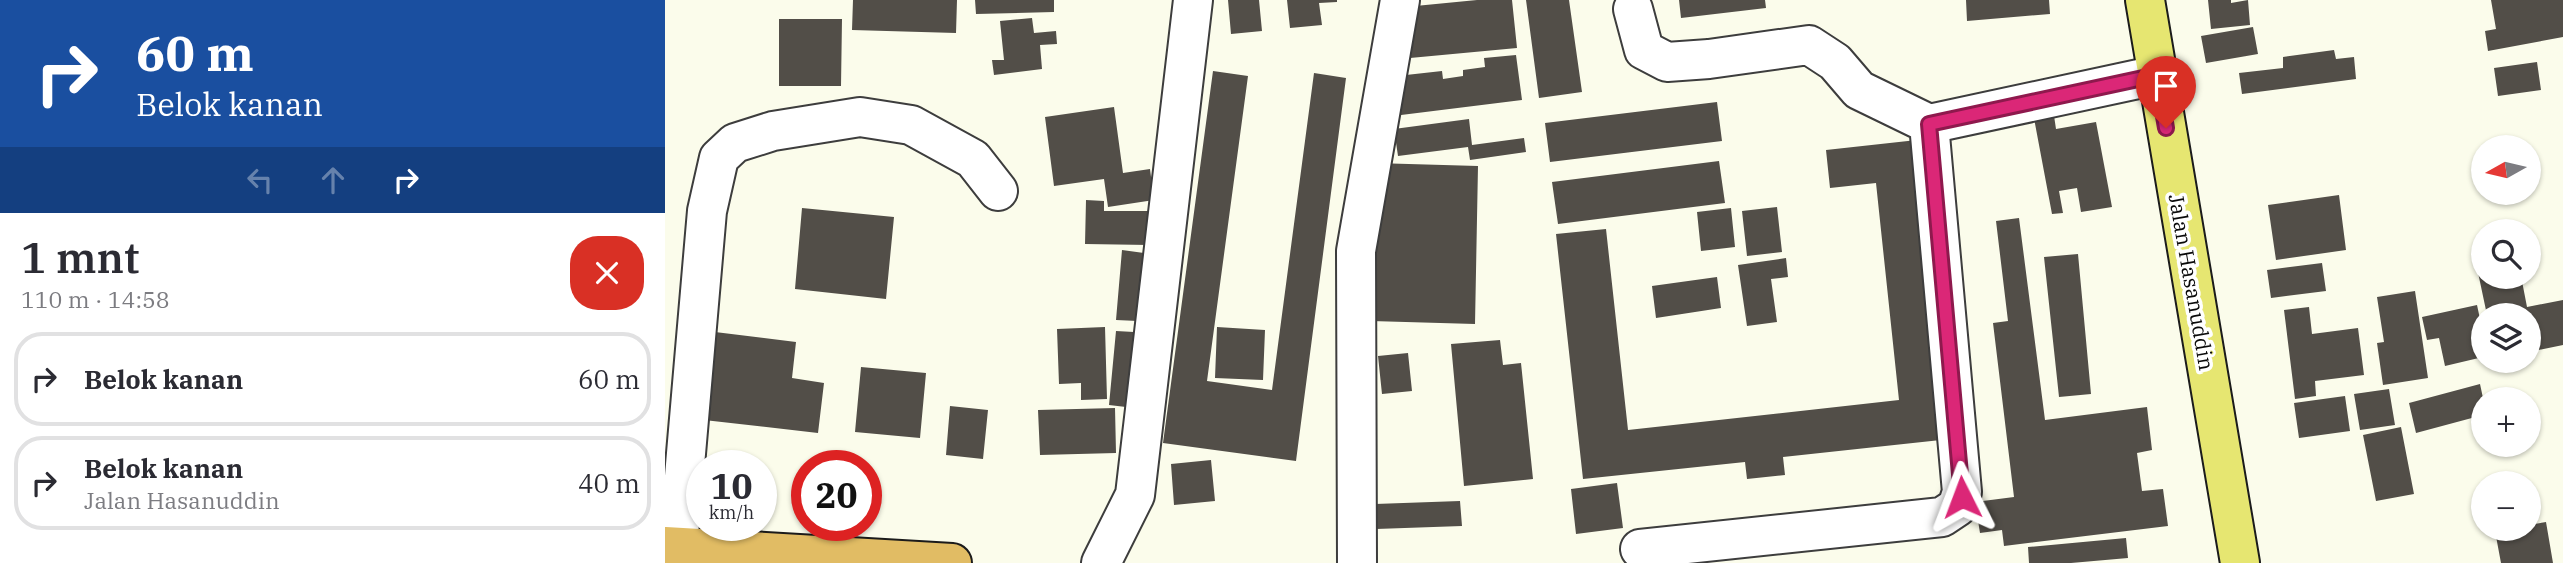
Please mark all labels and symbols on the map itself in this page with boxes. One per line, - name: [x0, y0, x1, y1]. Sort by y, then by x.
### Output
- pin: [2136, 56, 2196, 128]
- north arrow: [2471, 135, 2541, 205]
- street label: Jalan Hasanuddin: [2163, 192, 2221, 372]
- speed limit sign: 20: [791, 450, 882, 541]
- position arrow: [1925, 460, 1999, 534]

